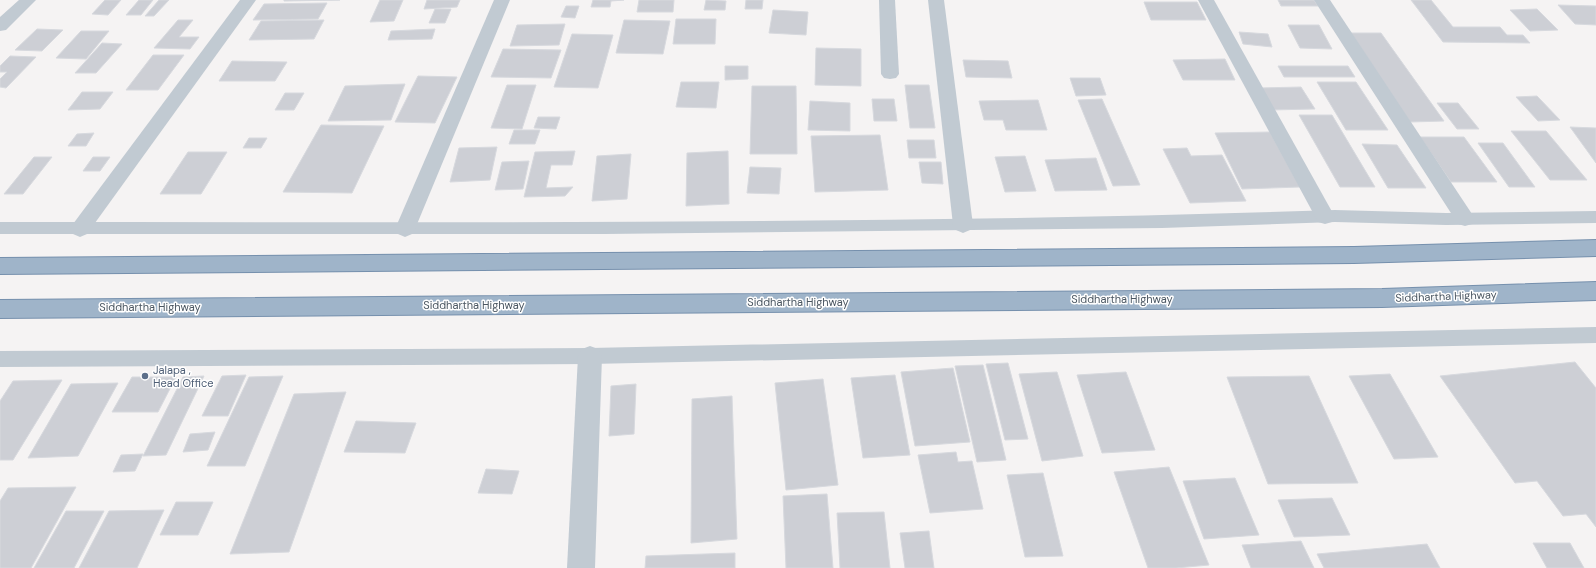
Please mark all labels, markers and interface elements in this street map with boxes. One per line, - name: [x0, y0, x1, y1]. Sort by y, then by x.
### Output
- street label: Siddhartha Highway: [1395, 287, 1497, 305]
- street label: Siddhartha Highway: [1071, 292, 1173, 306]
- street label: Siddhartha Highway: [747, 295, 849, 309]
- street label: Siddhartha Highway: [423, 298, 525, 312]
- street label: Siddhartha Highway: [99, 300, 201, 314]
- place label: Jalapa , Head Office: [153, 363, 214, 390]
- marker: Jalapa , Head Office: [140, 371, 150, 381]

